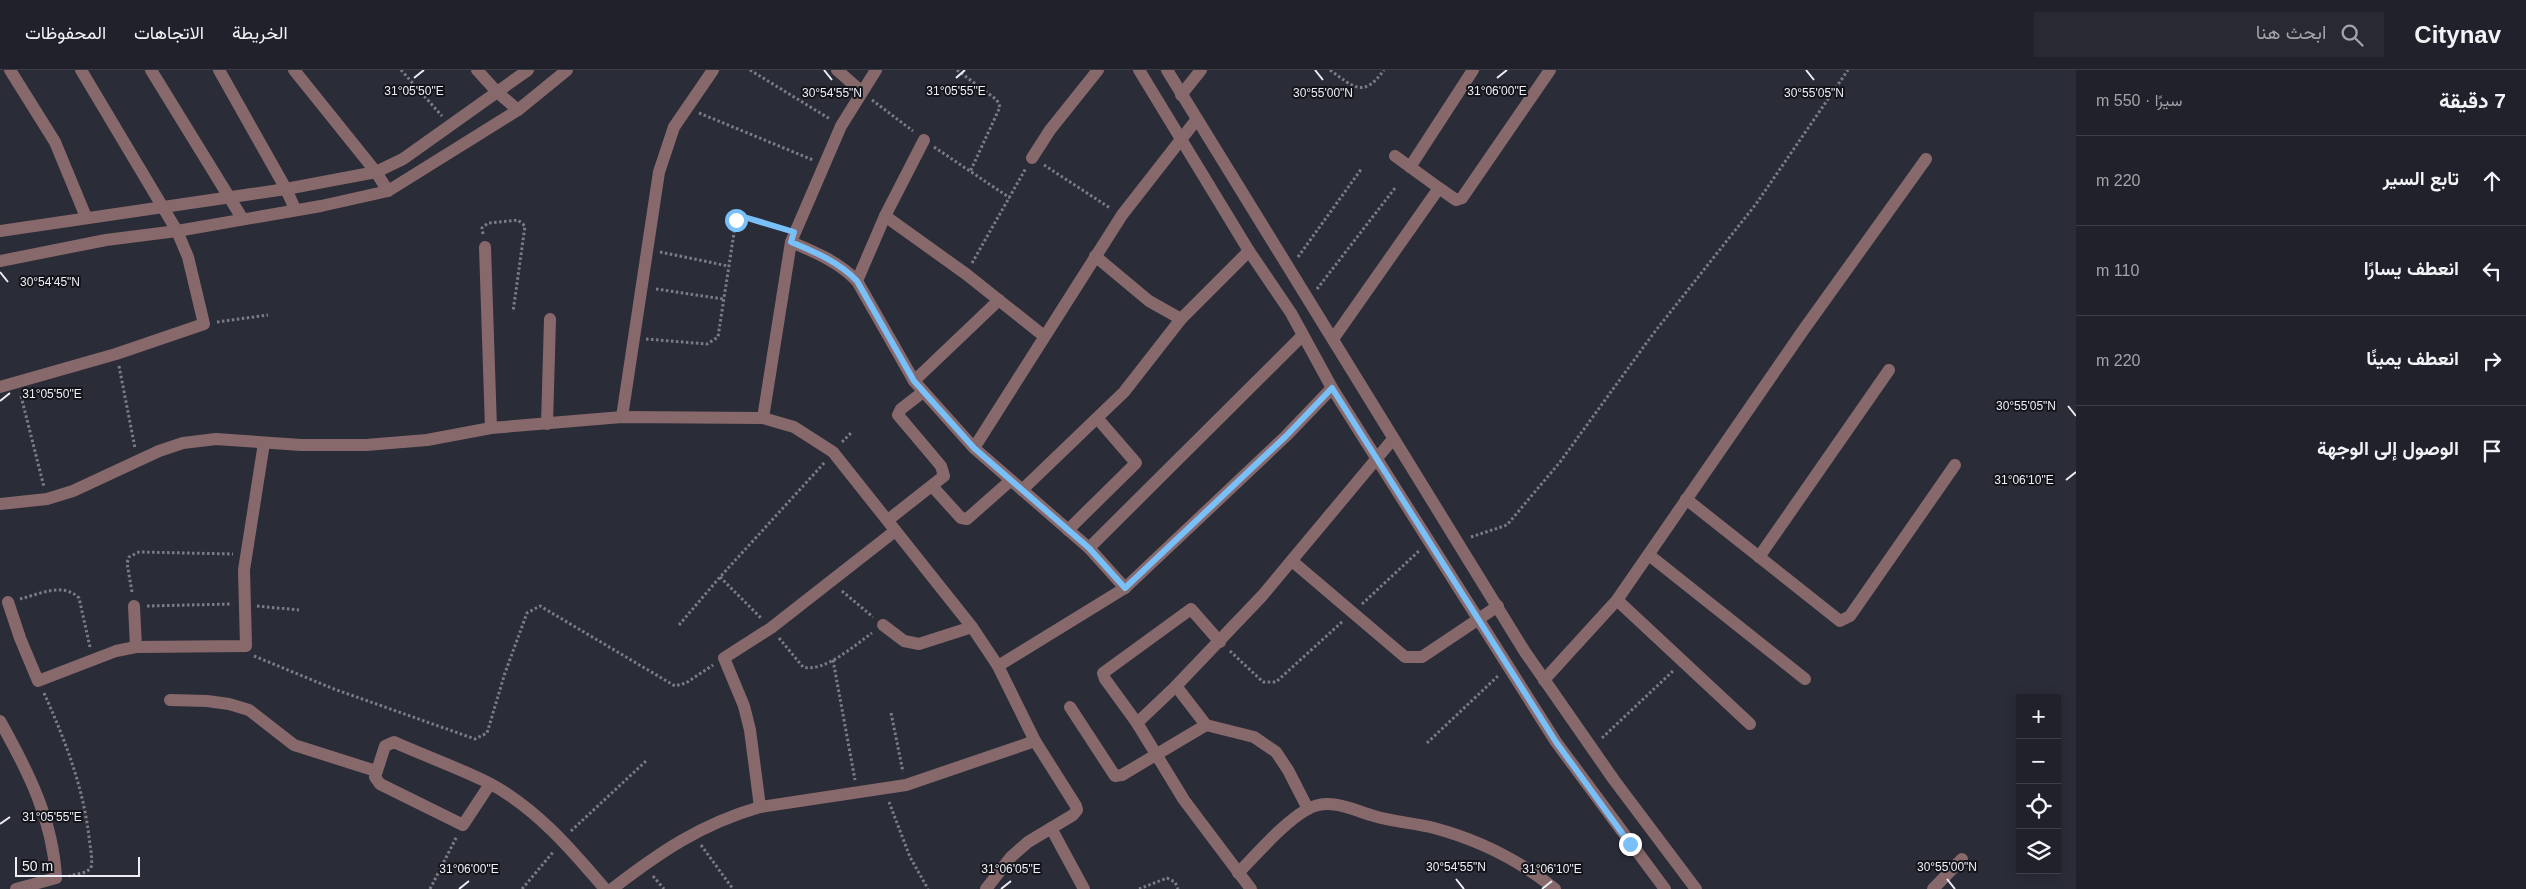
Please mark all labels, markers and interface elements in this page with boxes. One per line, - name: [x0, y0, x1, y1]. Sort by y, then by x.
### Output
- search box: [2034, 12, 2384, 57]
- icon: search: [2338, 21, 2366, 49]
- text: Citynav: [2414, 21, 2501, 48]
- text: ابحث هنا: [2256, 22, 2326, 43]
- text: المحفوظات: [25, 23, 106, 43]
- text: الاتجاهات: [134, 23, 204, 43]
- text: الخريطة: [232, 23, 288, 43]
- text: 31°05'50"E: [384, 84, 444, 98]
- text: 31°05'55"E: [926, 84, 986, 98]
- text: 31°06'00"E: [1467, 84, 1527, 98]
- text: 30°54'55"N: [802, 86, 862, 100]
- text: 30°55'00"N: [1293, 86, 1353, 100]
- text: 30°55'05"N: [1784, 86, 1844, 100]
- text: 7 دقيقة: [2439, 89, 2506, 112]
- text: سيرًا · 550 m: [2096, 92, 2182, 109]
- icon: ahead: [2478, 167, 2506, 195]
- text: تابع السير: [2383, 168, 2459, 189]
- text: 220 m: [2096, 172, 2140, 189]
- route start: [725, 209, 748, 232]
- icon: left: [2478, 257, 2506, 285]
- text: انعطف يسارًا: [2364, 258, 2459, 279]
- text: 110 m: [2096, 262, 2139, 279]
- text: 30°54'45"N: [20, 275, 80, 289]
- icon: right: [2478, 347, 2506, 375]
- text: انعطف يمينًا: [2366, 348, 2459, 369]
- text: 220 m: [2096, 352, 2140, 369]
- text: 31°05'50"E: [22, 387, 82, 401]
- text: 30°55'05"N: [1996, 399, 2056, 413]
- icon: arrive: [2478, 437, 2506, 465]
- text: الوصول إلى الوجهة: [2317, 438, 2459, 459]
- text: 31°06'10"E: [1994, 473, 2054, 487]
- map controls: [2016, 694, 2061, 874]
- button: +: [2016, 694, 2061, 739]
- button: −: [2016, 739, 2061, 784]
- button: locate: [2016, 784, 2061, 829]
- text: 31°05'55"E: [22, 810, 82, 824]
- button: layers: [2016, 829, 2061, 874]
- route end: [1619, 833, 1642, 856]
- scale bar: [15, 854, 140, 877]
- text: 50 m: [22, 858, 53, 874]
- text: 30°54'55"N: [1426, 860, 1486, 874]
- text: 30°55'00"N: [1917, 860, 1977, 874]
- text: 31°06'00"E: [439, 862, 499, 876]
- text: 31°06'05"E: [981, 862, 1041, 876]
- text: 31°06'10"E: [1522, 862, 1582, 876]

